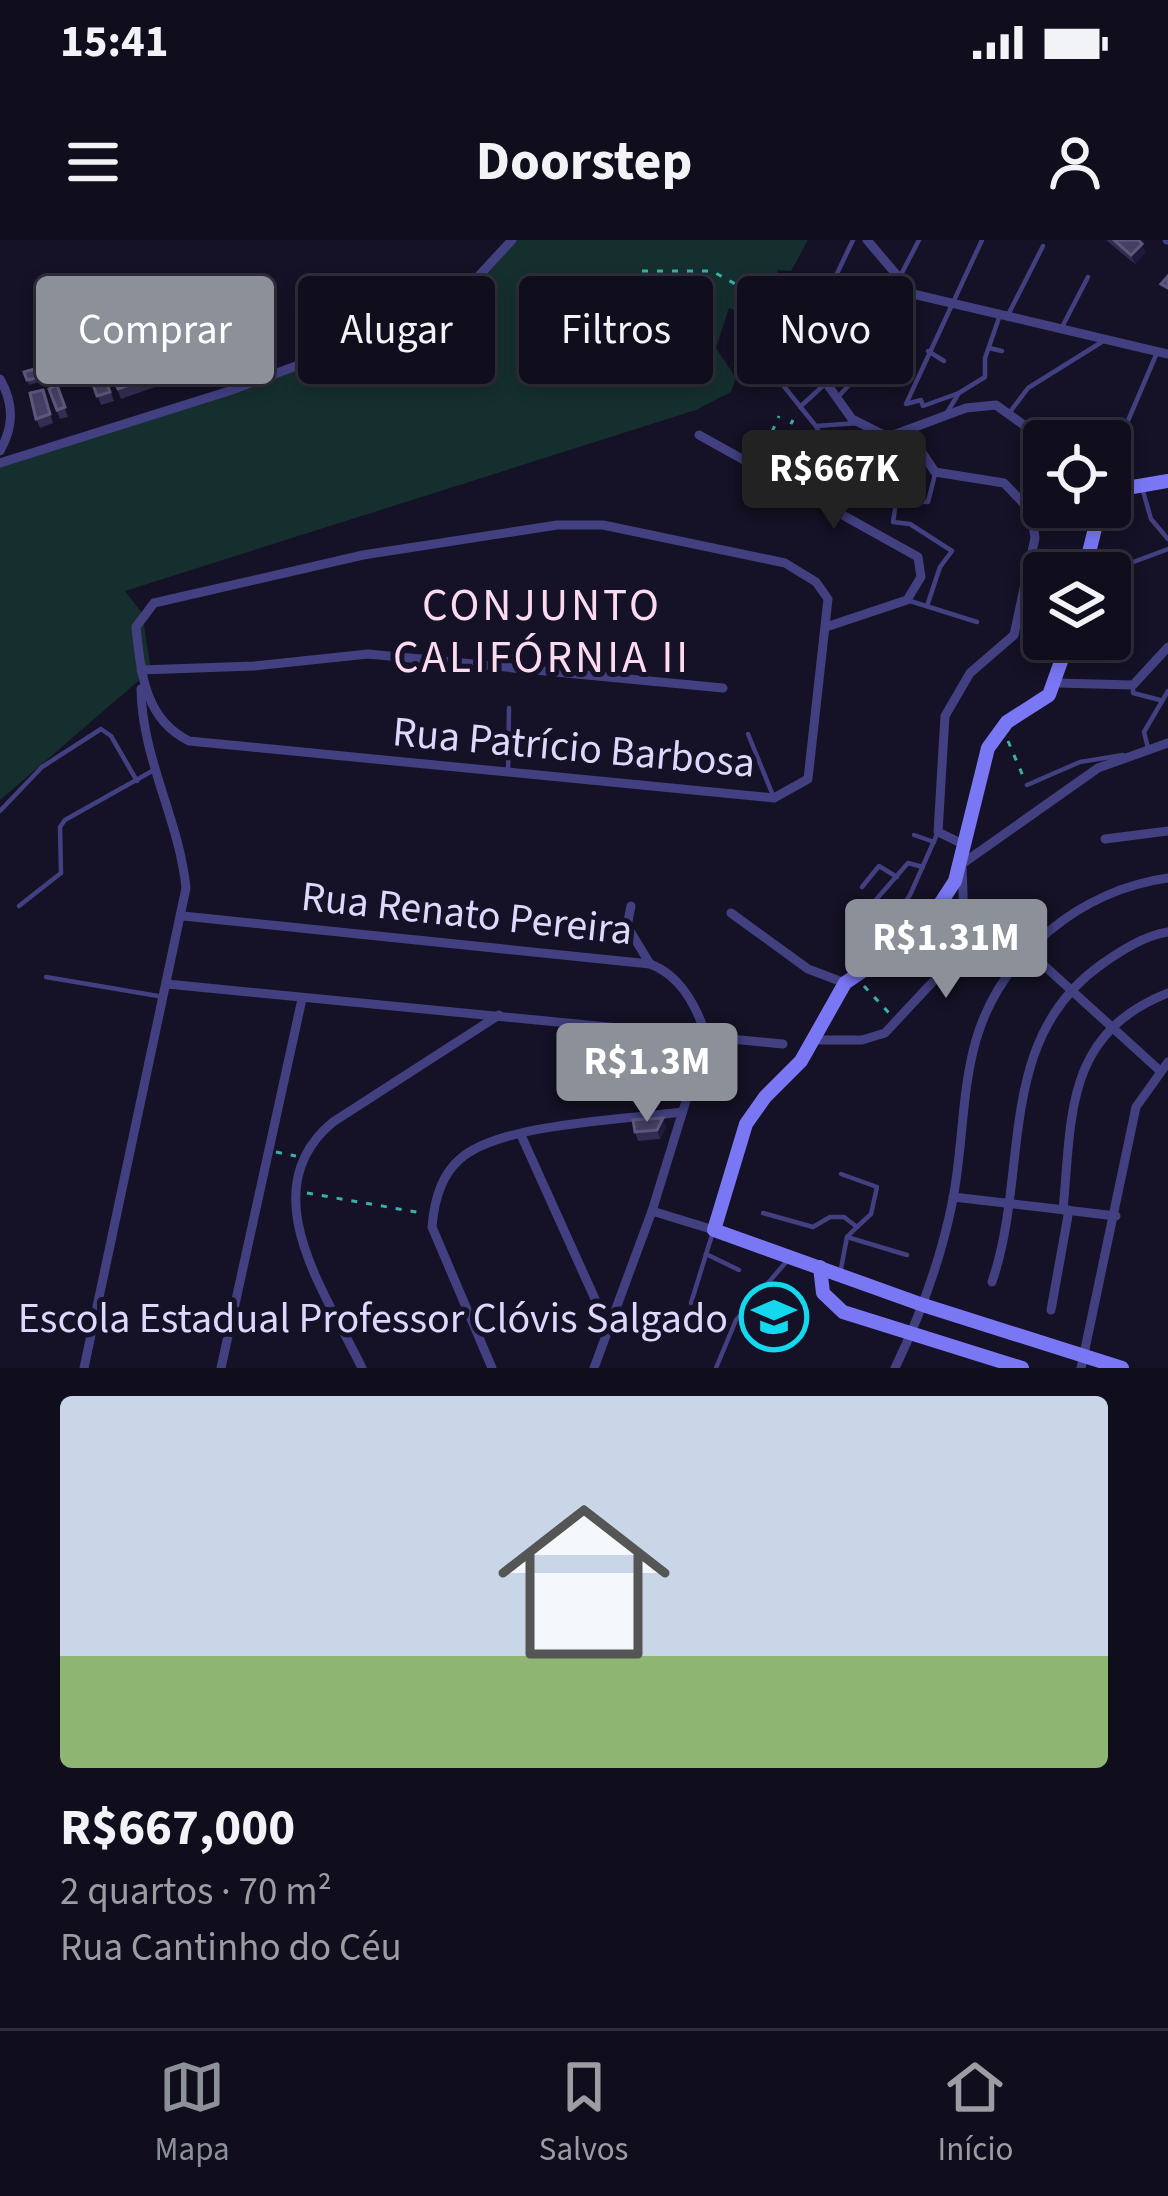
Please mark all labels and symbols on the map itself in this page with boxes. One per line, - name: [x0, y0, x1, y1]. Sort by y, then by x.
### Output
- pin: R$667K: [736, 430, 932, 532]
- district label: CONJUNTO CALIFÓRNIA II: [393, 574, 691, 690]
- street label: Rua Patrício Barbosa: [390, 702, 758, 794]
- street label: Rua Renato Pereira: [298, 867, 635, 961]
- pin: R$1.31M: [835, 899, 1057, 1001]
- pin: R$1.3M: [549, 1023, 745, 1125]
- school or university icon: Escola Estadual Professor Clóvis Salgado: [739, 1282, 809, 1352]
- place label: Escola Estadual Professor Clóvis Salgado: [18, 1289, 728, 1349]

